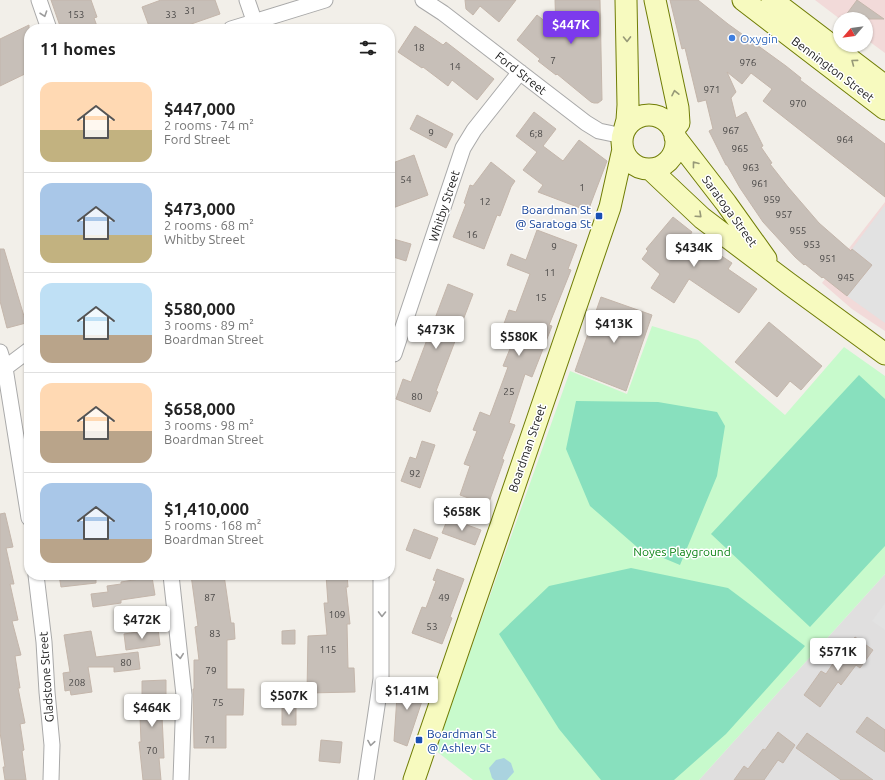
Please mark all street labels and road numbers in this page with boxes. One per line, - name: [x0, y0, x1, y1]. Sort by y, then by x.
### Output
- street label: Bennington Street: [789, 34, 877, 104]
- street label: Ford Street: [493, 49, 549, 97]
- street label: Whitby Street: [426, 168, 462, 243]
- street label: Saratoga Street: [700, 173, 760, 249]
- street label: Boardman Street: [506, 402, 548, 494]
- street label: Gladstone Street: [36, 631, 56, 723]

